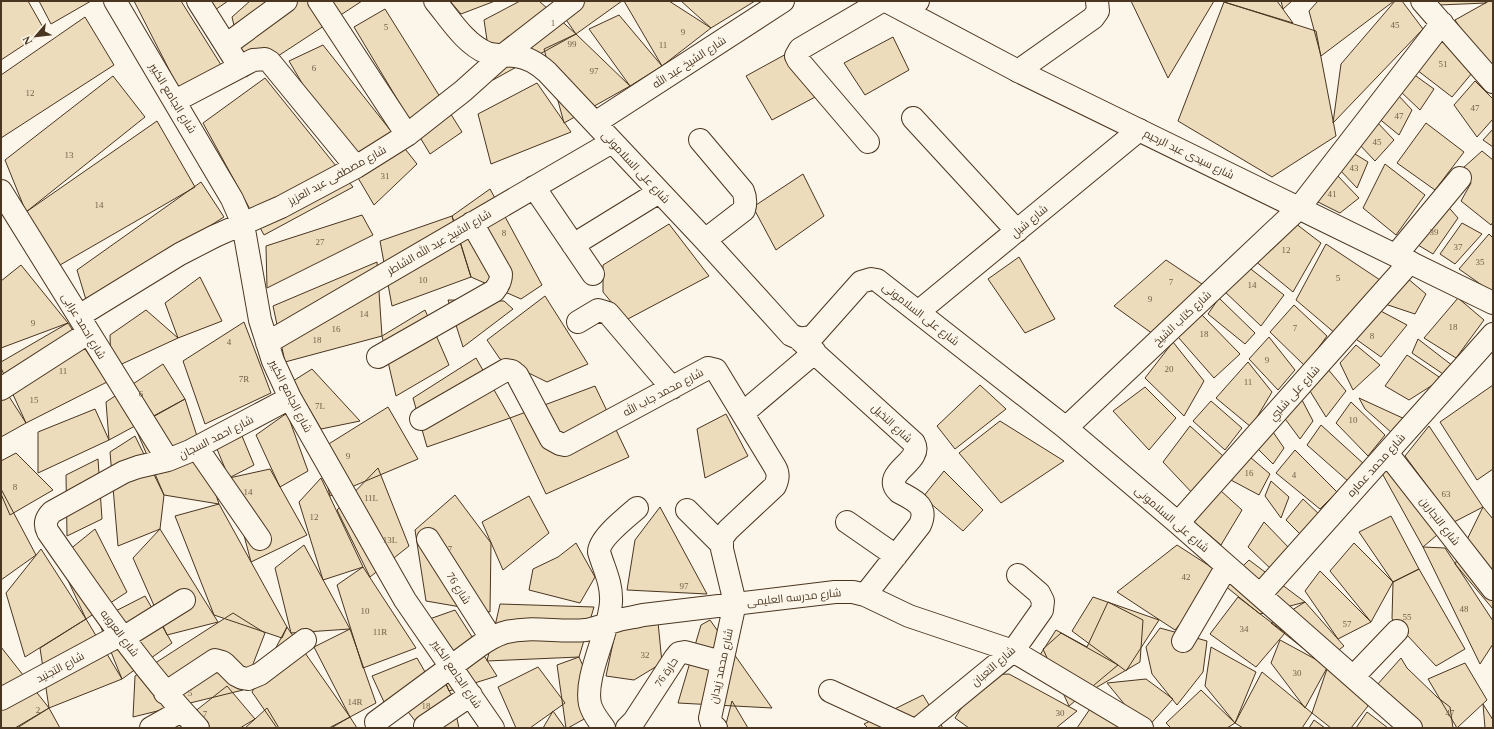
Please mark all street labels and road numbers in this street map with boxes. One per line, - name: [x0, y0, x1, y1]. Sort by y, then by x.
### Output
- street label: شارع الشيخ عبد الله: [649, 32, 729, 92]
- street label: شارع الجامع الكبير: [145, 60, 199, 136]
- street label: شارع سيدى عبد الرحيم: [1141, 127, 1236, 183]
- street label: شارع على السلامونى: [598, 129, 672, 207]
- street label: شارع مصطفى عبد العزيز: [285, 143, 389, 209]
- street label: شارع شبل: [1008, 202, 1051, 241]
- street label: شارع الشيخ عبد الله الشاطر: [383, 206, 494, 279]
- street label: شارع على السلامونى: [879, 280, 962, 349]
- street label: شارع كتاب الشيخ: [1151, 288, 1215, 349]
- street label: شارع احمد عرابى: [58, 291, 108, 362]
- street label: شارع الجامع الكبير: [265, 357, 314, 435]
- street label: شارع على شلبي: [1266, 363, 1324, 425]
- street label: شارع محمد جاب الله: [620, 364, 706, 420]
- street label: شارع النخيل: [868, 401, 915, 446]
- street label: شارع احمد السجان: [177, 413, 256, 463]
- street label: شارع محمد عماره: [1345, 431, 1409, 500]
- street label: شارع على السلامونى: [1131, 484, 1211, 556]
- street label: شارع النجارين: [1416, 495, 1462, 549]
- street label: شارع 76: [443, 570, 473, 607]
- street label: شارع مدرسه العليمى: [746, 586, 842, 610]
- street label: شارع العروبه: [97, 607, 142, 660]
- street label: شارع محمد زيدان: [707, 627, 737, 705]
- street label: شارع الجامع الكبير: [428, 637, 484, 711]
- street label: شارع التعبان: [969, 644, 1019, 690]
- street label: شارع التجنيد: [34, 649, 87, 686]
- street label: حارة 76: [652, 655, 681, 689]

